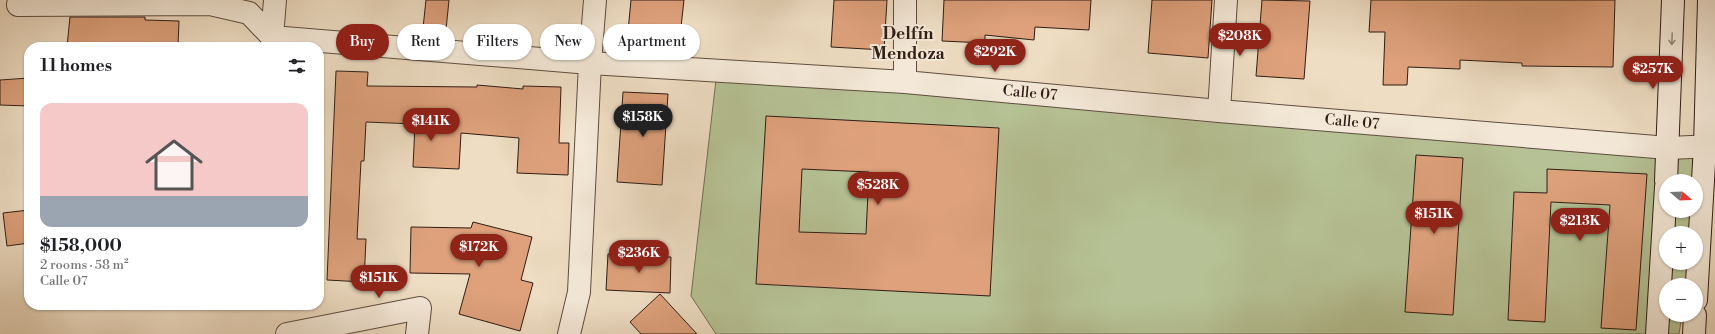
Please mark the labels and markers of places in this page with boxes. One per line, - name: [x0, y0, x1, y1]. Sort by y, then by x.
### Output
- pin: $208K: [1212, 23, 1268, 57]
- pin: $292K: [967, 39, 1023, 73]
- pin: $257K: [1625, 56, 1681, 90]
- pin: $158K: [615, 104, 671, 138]
- pin: $141K: [403, 108, 459, 142]
- pin: $528K: [850, 172, 906, 206]
- pin: $151K: [1406, 201, 1462, 235]
- pin: $213K: [1552, 208, 1608, 242]
- pin: $172K: [451, 234, 507, 268]
- pin: $236K: [611, 240, 667, 274]
- pin: $151K: [351, 265, 407, 299]

